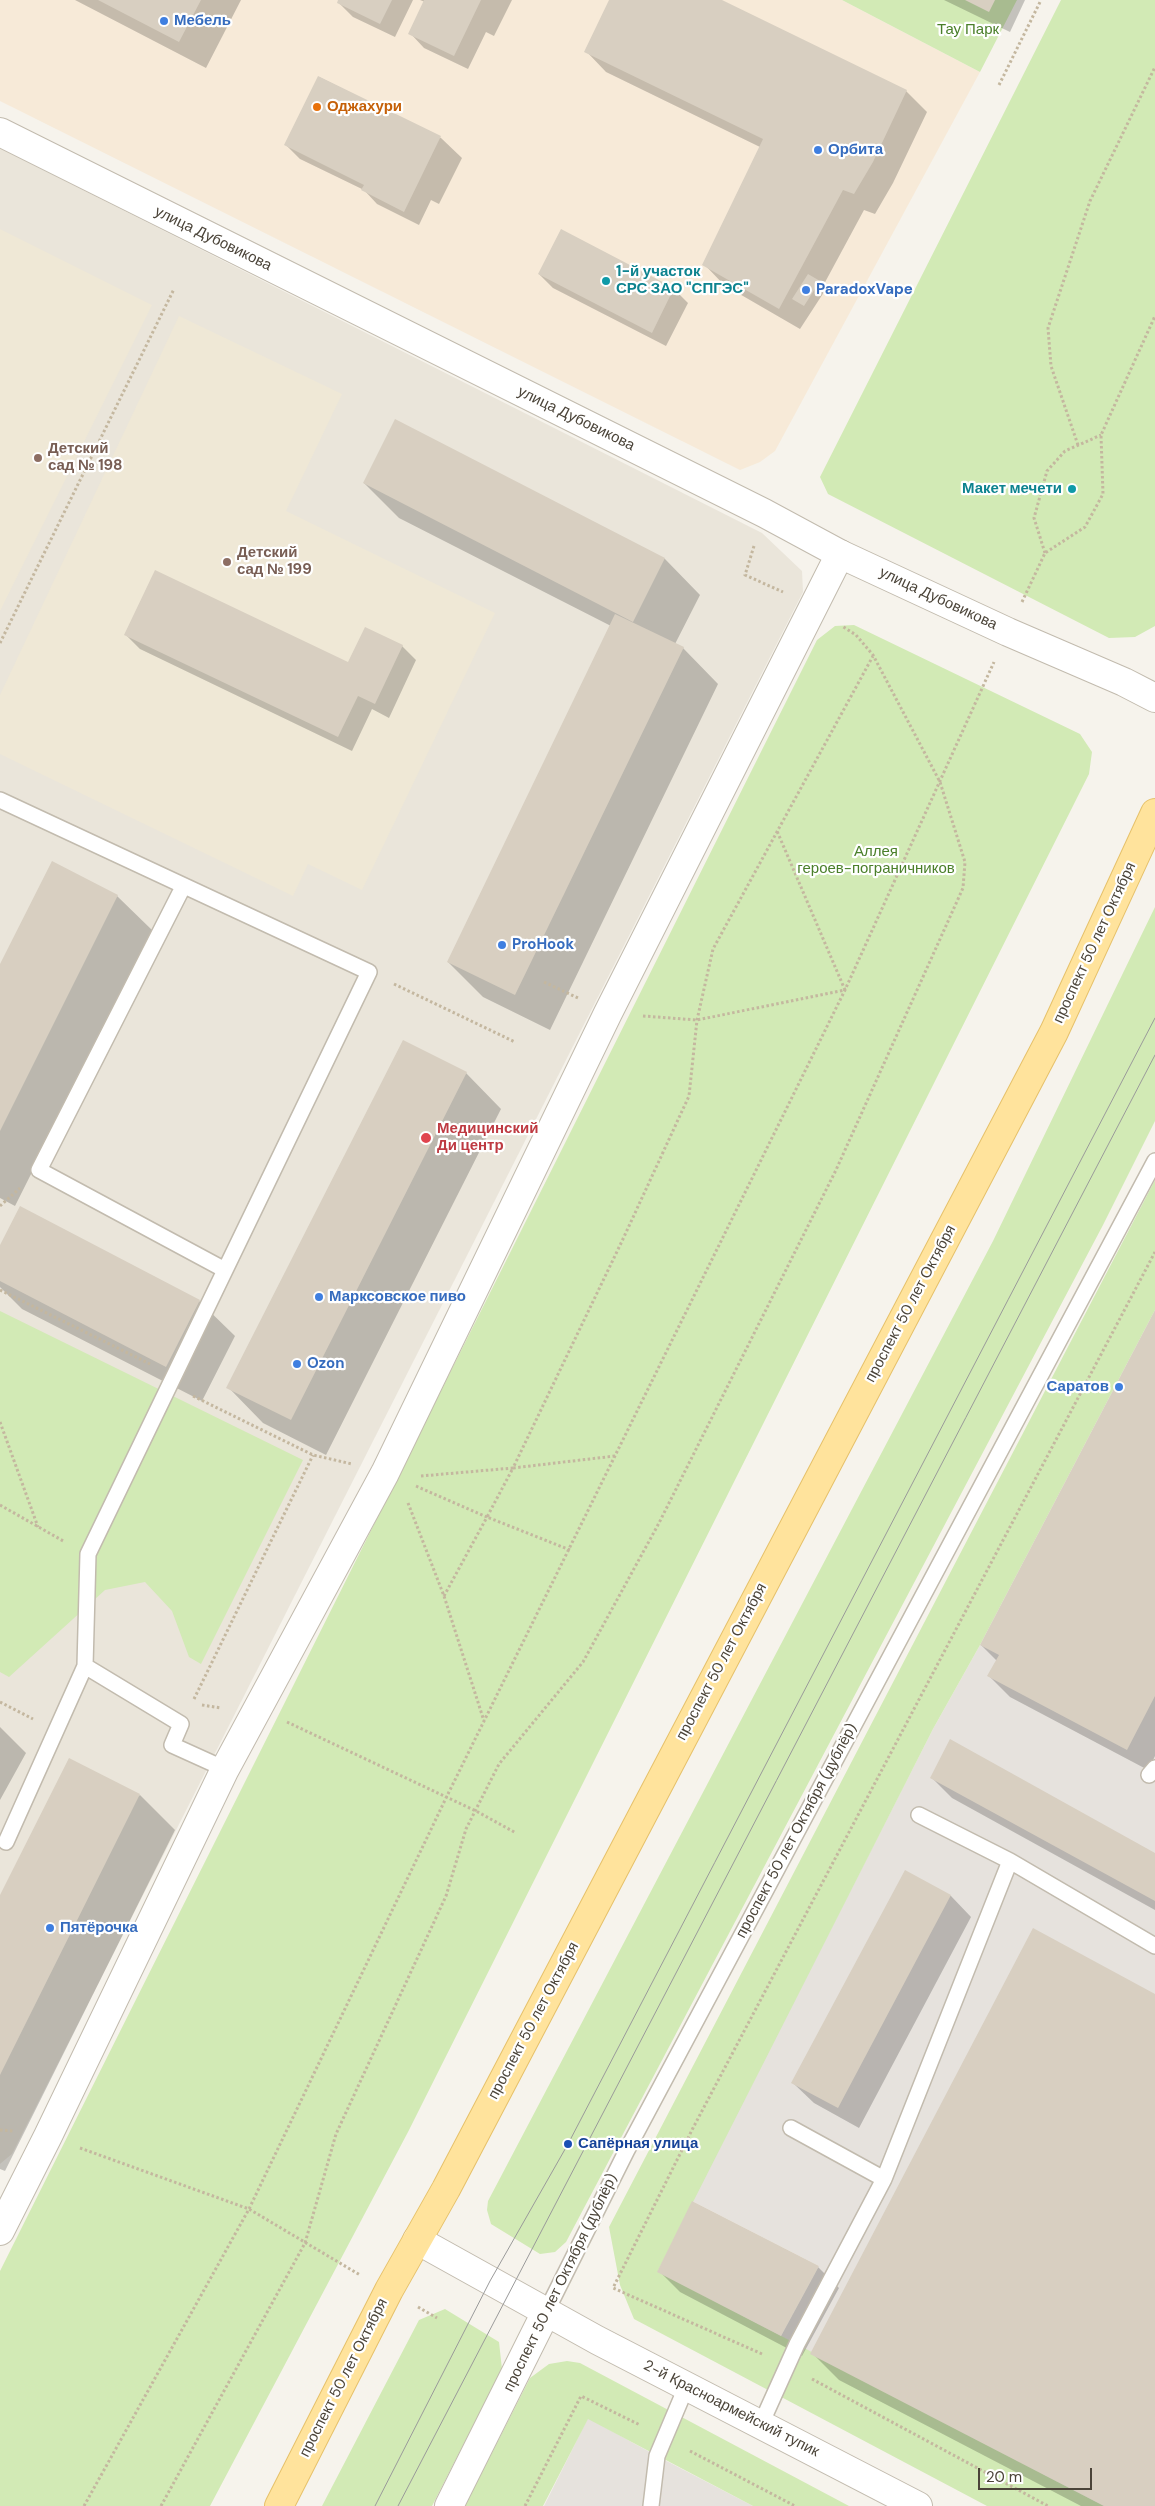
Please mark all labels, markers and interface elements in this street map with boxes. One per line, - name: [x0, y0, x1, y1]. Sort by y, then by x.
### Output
- place label: Мебель: [174, 12, 231, 30]
- marker: Мебель: [158, 15, 170, 27]
- park label: Тау Парк: [937, 21, 999, 39]
- place label: Оджахури: [327, 98, 402, 116]
- marker: Оджахури: [311, 101, 323, 113]
- place label: Орбита: [828, 141, 883, 159]
- marker: Орбита: [812, 144, 824, 156]
- street label: улица Дубовикова: [152, 203, 274, 275]
- place label: 1-й участок СРС ЗАО "СПГЭС": [616, 263, 749, 298]
- marker: 1-й участок СРС ЗАО "СПГЭС": [600, 275, 612, 287]
- place label: ParadoxVape: [816, 281, 913, 299]
- marker: ParadoxVape: [800, 284, 812, 296]
- street label: улица Дубовикова: [515, 383, 637, 455]
- place label: Детский сад № 198: [48, 440, 123, 475]
- marker: Детский сад № 198: [32, 452, 44, 464]
- place label: Макет мечети: [962, 480, 1062, 498]
- marker: Макет мечети: [1066, 483, 1078, 495]
- place label: Детский сад № 199: [237, 544, 312, 579]
- marker: Детский сад № 199: [221, 556, 233, 568]
- street label: улица Дубовикова: [876, 564, 1000, 634]
- park label: Аллея героев-пограничников: [797, 843, 955, 878]
- street label: проспект 50 лет Октября: [1050, 860, 1140, 1026]
- place label: ProHook: [512, 936, 574, 954]
- marker: ProHook: [496, 939, 508, 951]
- place label: Медицинский Ди центр: [437, 1120, 538, 1155]
- marker: Медицинский Ди центр: [419, 1131, 433, 1145]
- street label: проспект 50 лет Октября: [862, 1222, 960, 1386]
- place label: Марксовское пиво: [329, 1288, 466, 1306]
- marker: Марксовское пиво: [313, 1291, 325, 1303]
- place label: Ozon: [307, 1355, 345, 1373]
- marker: Ozon: [291, 1358, 303, 1370]
- place label: Саратов: [1047, 1378, 1109, 1396]
- marker: Саратов: [1113, 1381, 1125, 1393]
- street label: проспект 50 лет Октября: [673, 1580, 771, 1744]
- street label: проспект 50 лет Октября (дублёр): [733, 1721, 861, 1941]
- place label: Пятёрочка: [60, 1919, 138, 1937]
- marker: Пятёрочка: [44, 1922, 56, 1934]
- street label: проспект 50 лет Октября: [485, 1939, 583, 2103]
- place label: Сапёрная улица: [578, 2135, 698, 2153]
- marker: Сапёрная улица: [562, 2138, 574, 2150]
- street label: проспект 50 лет Октября (дублёр): [500, 2171, 622, 2395]
- street label: проспект 50 лет Октября: [296, 2296, 392, 2460]
- street label: 2-й Красноармейский тупик: [640, 2357, 822, 2461]
- scale bar: [980, 2458, 1094, 2490]
- text: 20 m: [986, 2467, 1022, 2487]

